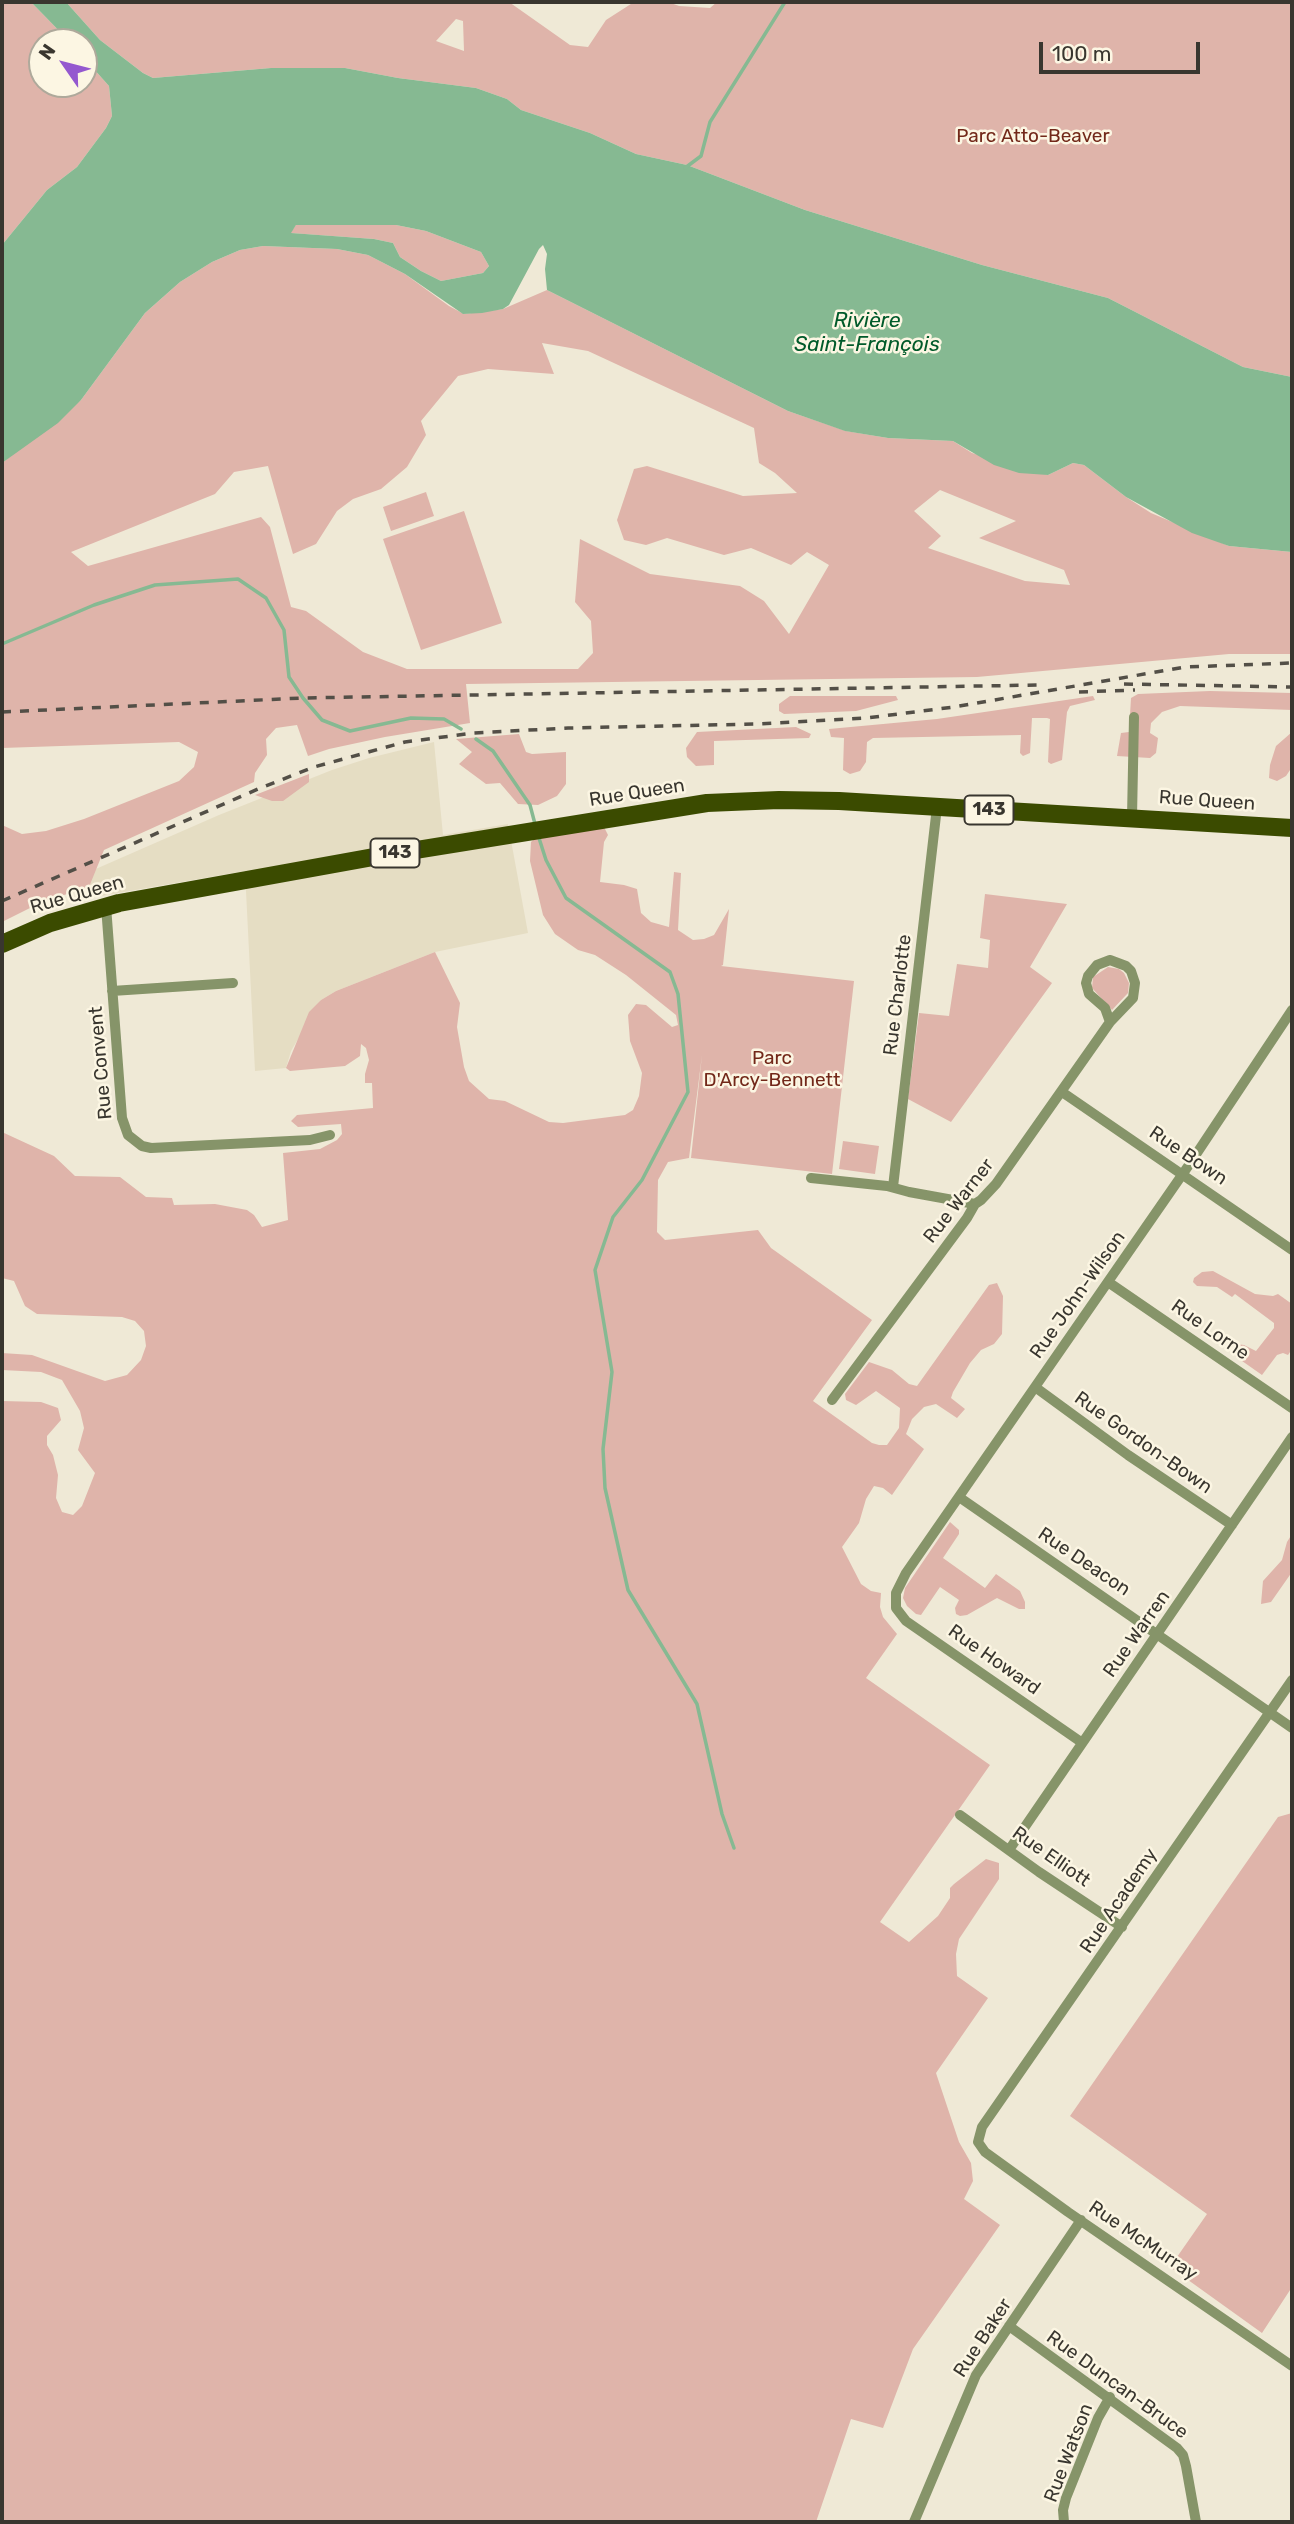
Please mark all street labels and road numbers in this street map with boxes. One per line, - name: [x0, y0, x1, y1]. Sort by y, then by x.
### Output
- street label: Rue Queen: [588, 774, 686, 812]
- street label: Rue Queen: [1158, 786, 1256, 816]
- road number: 143: [964, 796, 1014, 824]
- road number: 143: [370, 838, 420, 868]
- street label: Rue Queen: [28, 871, 126, 919]
- street label: Rue Charlotte: [879, 933, 917, 1057]
- street label: Rue Convent: [85, 1005, 117, 1121]
- street label: Rue Bown: [1145, 1122, 1231, 1190]
- street label: Rue Warner: [919, 1154, 999, 1248]
- street label: Rue John-Wilson: [1025, 1227, 1131, 1363]
- street label: Rue Lorne: [1167, 1295, 1253, 1365]
- street label: Rue Gordon-Bown: [1070, 1387, 1216, 1499]
- street label: Rue Deacon: [1034, 1523, 1134, 1601]
- street label: Rue Warren: [1099, 1586, 1175, 1682]
- street label: Rue Howard: [944, 1620, 1044, 1700]
- street label: Rue Elliott: [1008, 1822, 1094, 1892]
- street label: Rue Academy: [1075, 1844, 1163, 1958]
- street label: Rue McMurray: [1084, 2196, 1202, 2286]
- street label: Rue Baker: [949, 2294, 1017, 2382]
- street label: Rue Duncan-Bruce: [1042, 2326, 1192, 2444]
- street label: Rue Watson: [1040, 2400, 1098, 2506]

